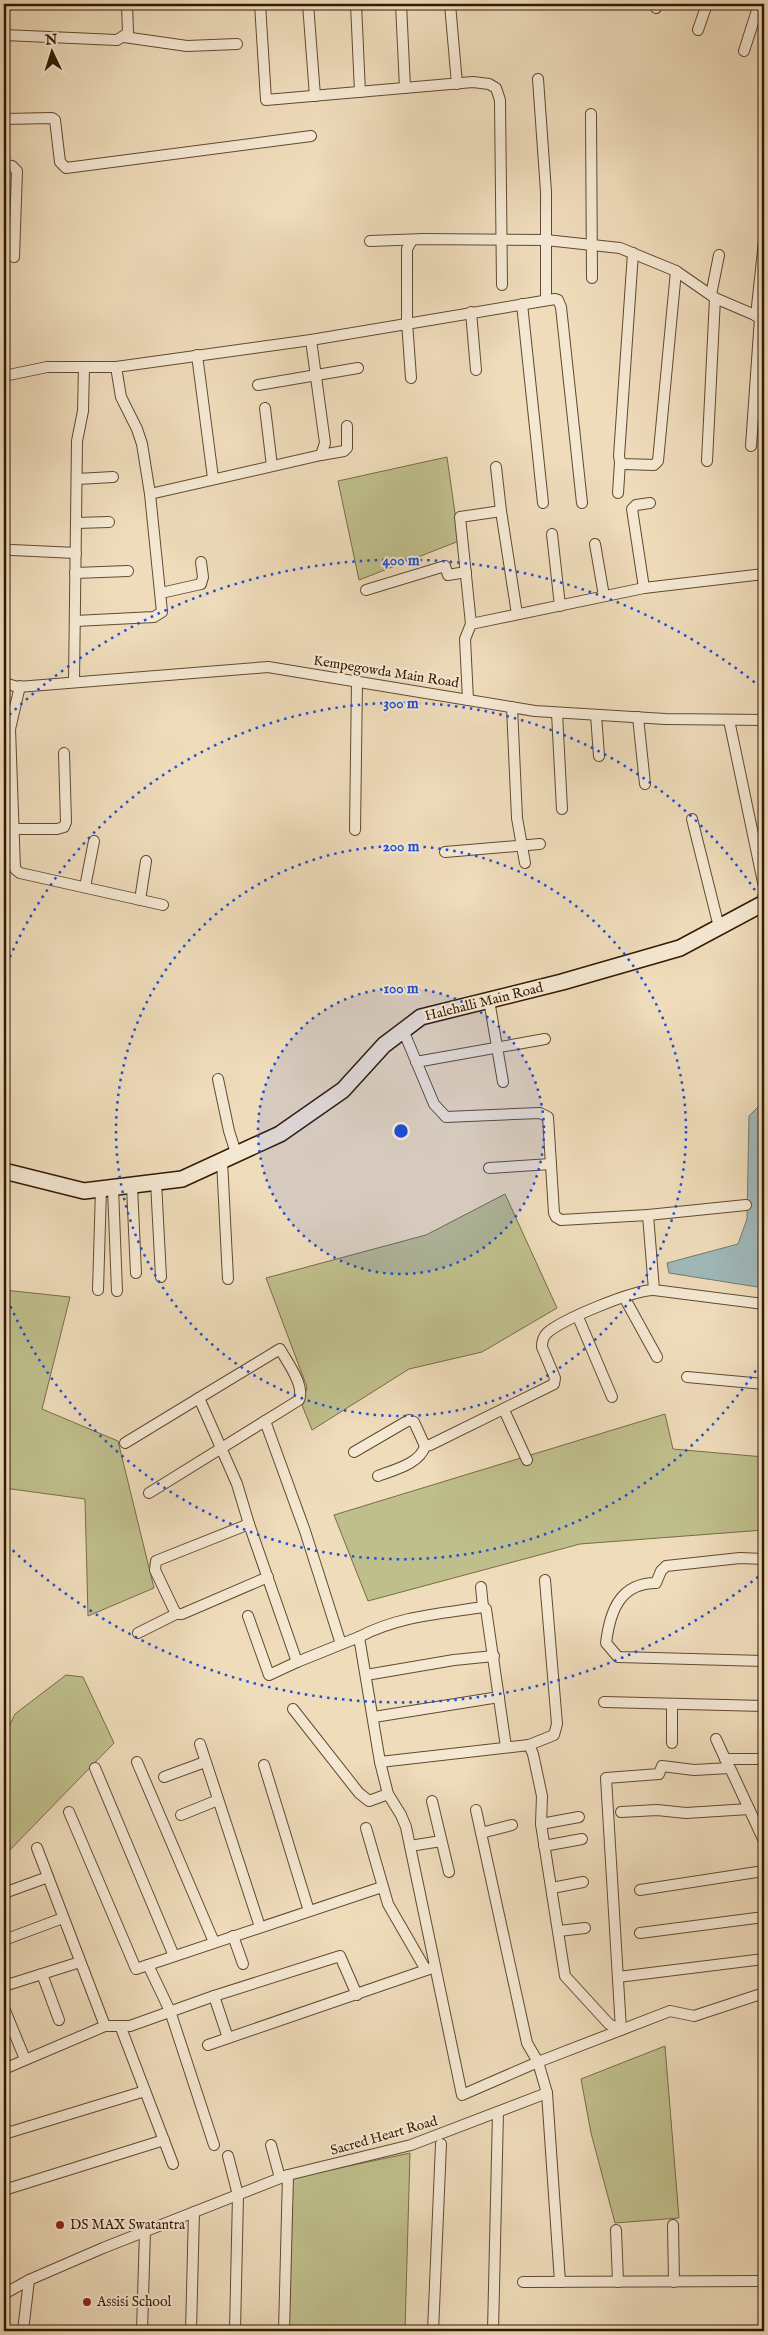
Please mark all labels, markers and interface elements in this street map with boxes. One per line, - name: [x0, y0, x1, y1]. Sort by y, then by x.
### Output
- north arrow: [28, 28, 78, 78]
- text: N: [43, 31, 58, 49]
- text: 400 m: [383, 551, 420, 570]
- street label: Kempegowda Main Road: [312, 652, 461, 692]
- text: 300 m: [383, 694, 419, 713]
- text: 200 m: [383, 837, 420, 856]
- street label: Halehalli Main Road: [423, 978, 546, 1025]
- text: 100 m: [383, 979, 419, 998]
- centre of rings: [392, 1122, 410, 1140]
- street label: Sacred Heart Road: [329, 2112, 440, 2160]
- place label: DS MAX Swatantra: [70, 2216, 186, 2234]
- marker: DS MAX Swatantra: [54, 2219, 66, 2231]
- place label: Assisi School: [96, 2293, 171, 2311]
- marker: Assisi School: [81, 2296, 93, 2308]

